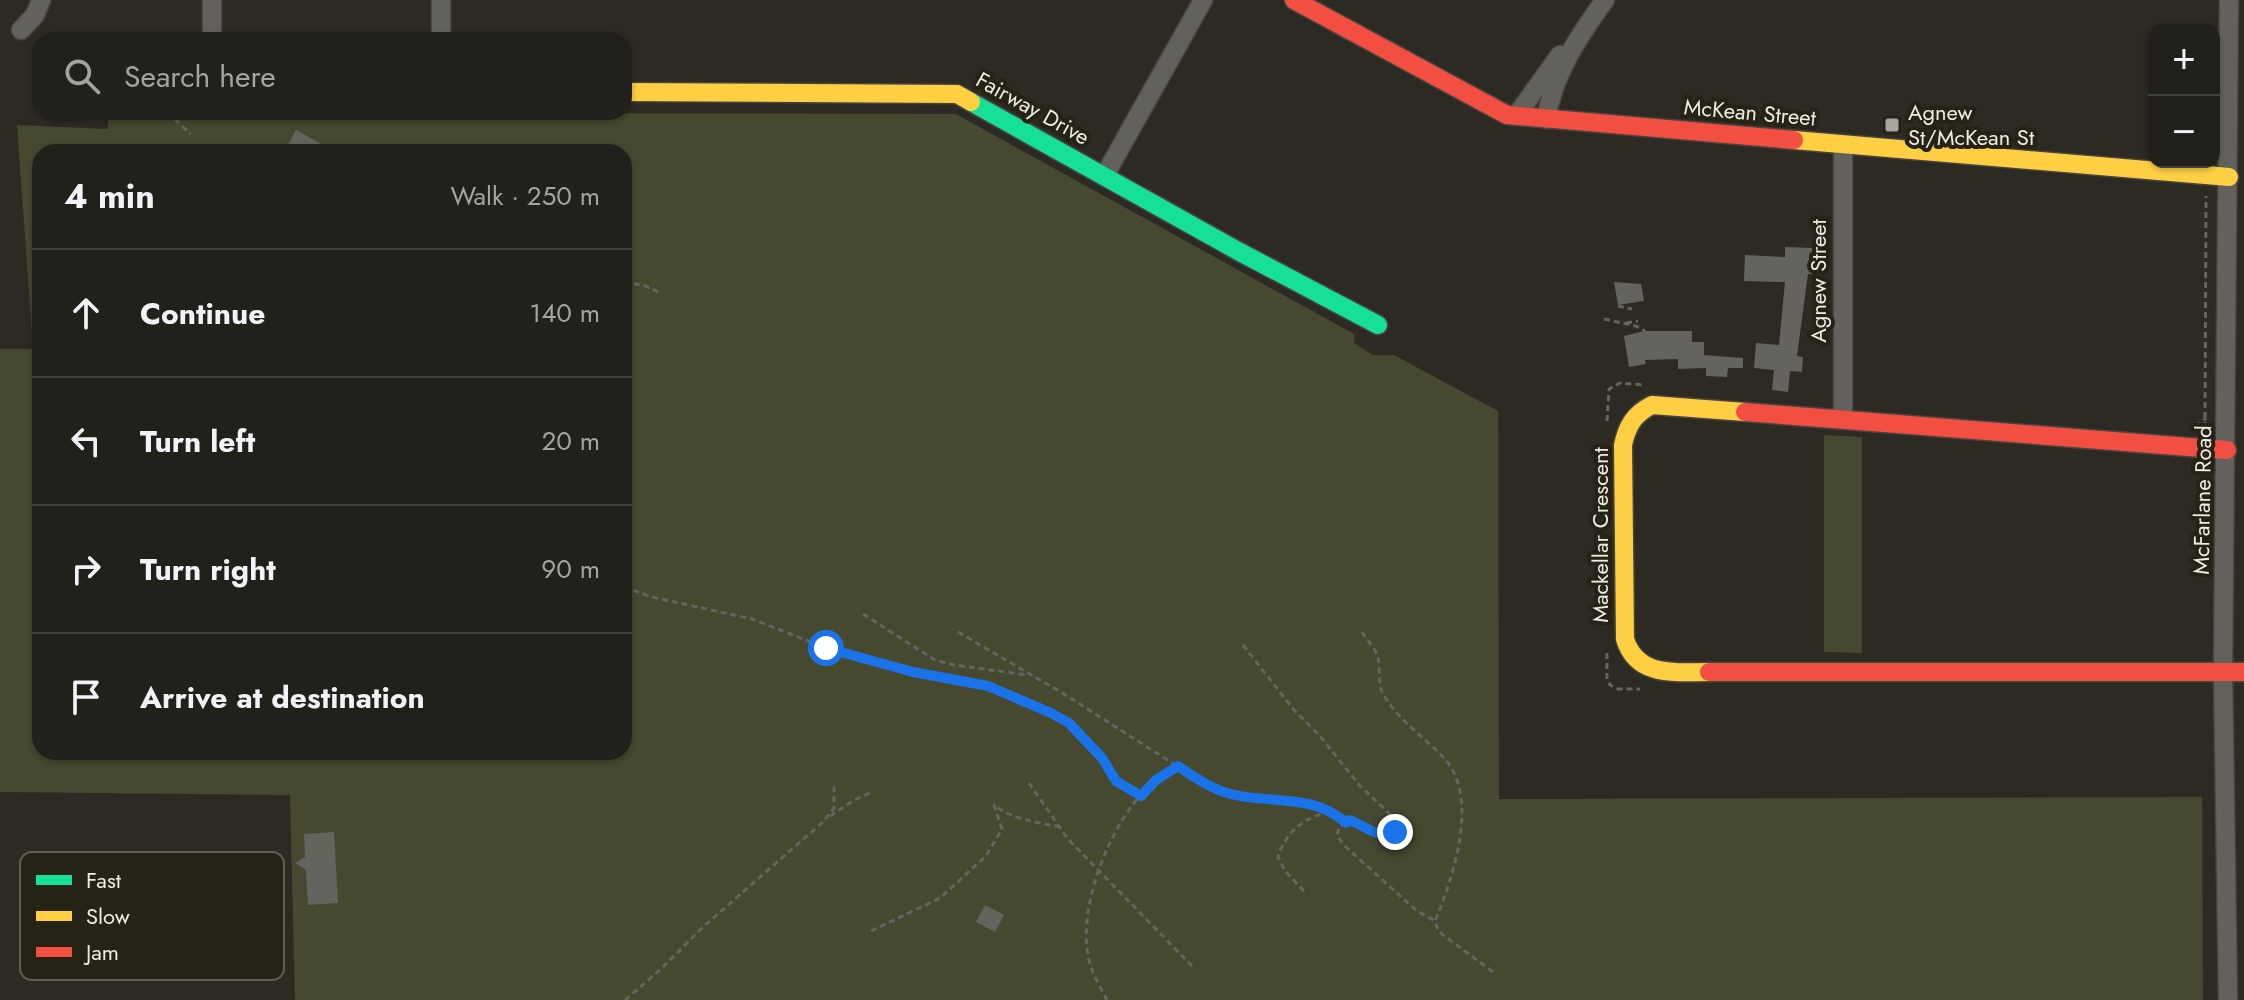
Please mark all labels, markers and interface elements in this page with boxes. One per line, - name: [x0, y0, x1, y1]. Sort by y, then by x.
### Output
- map controls: [2148, 24, 2220, 168]
- button: +: [2148, 24, 2220, 96]
- search box: [32, 32, 632, 120]
- icon: search: [60, 54, 104, 98]
- text: Search here: [124, 55, 276, 98]
- street label: Fairway Drive: [970, 64, 1096, 152]
- street label: McKean Street: [1683, 90, 1818, 134]
- place label: Agnew St/McKean St: [1908, 96, 2035, 153]
- button: −: [2148, 96, 2220, 168]
- marker: Agnew St/McKean St: [1883, 116, 1901, 134]
- text: 4 min: [64, 172, 155, 221]
- text: Walk · 250 m: [450, 177, 600, 215]
- street label: Agnew Street: [1802, 218, 1834, 343]
- icon: ahead: [64, 291, 108, 335]
- text: Continue: [140, 292, 266, 335]
- text: 140 m: [529, 294, 600, 332]
- icon: left: [64, 419, 108, 463]
- text: Turn left: [140, 420, 255, 463]
- text: 20 m: [542, 422, 600, 460]
- street label: McFarlane Road: [2185, 425, 2219, 575]
- street label: Mackellar Crescent: [1584, 446, 1616, 623]
- icon: right: [64, 547, 108, 591]
- text: Turn right: [140, 548, 276, 591]
- text: 90 m: [541, 550, 600, 588]
- route start: [808, 630, 844, 666]
- icon: arrive: [64, 675, 108, 719]
- text: Arrive at destination: [140, 676, 425, 719]
- route end: [1377, 814, 1413, 850]
- legend: [20, 852, 284, 980]
- text: Fast: [86, 864, 122, 896]
- text: Slow: [86, 900, 130, 932]
- text: Jam: [83, 936, 119, 968]

